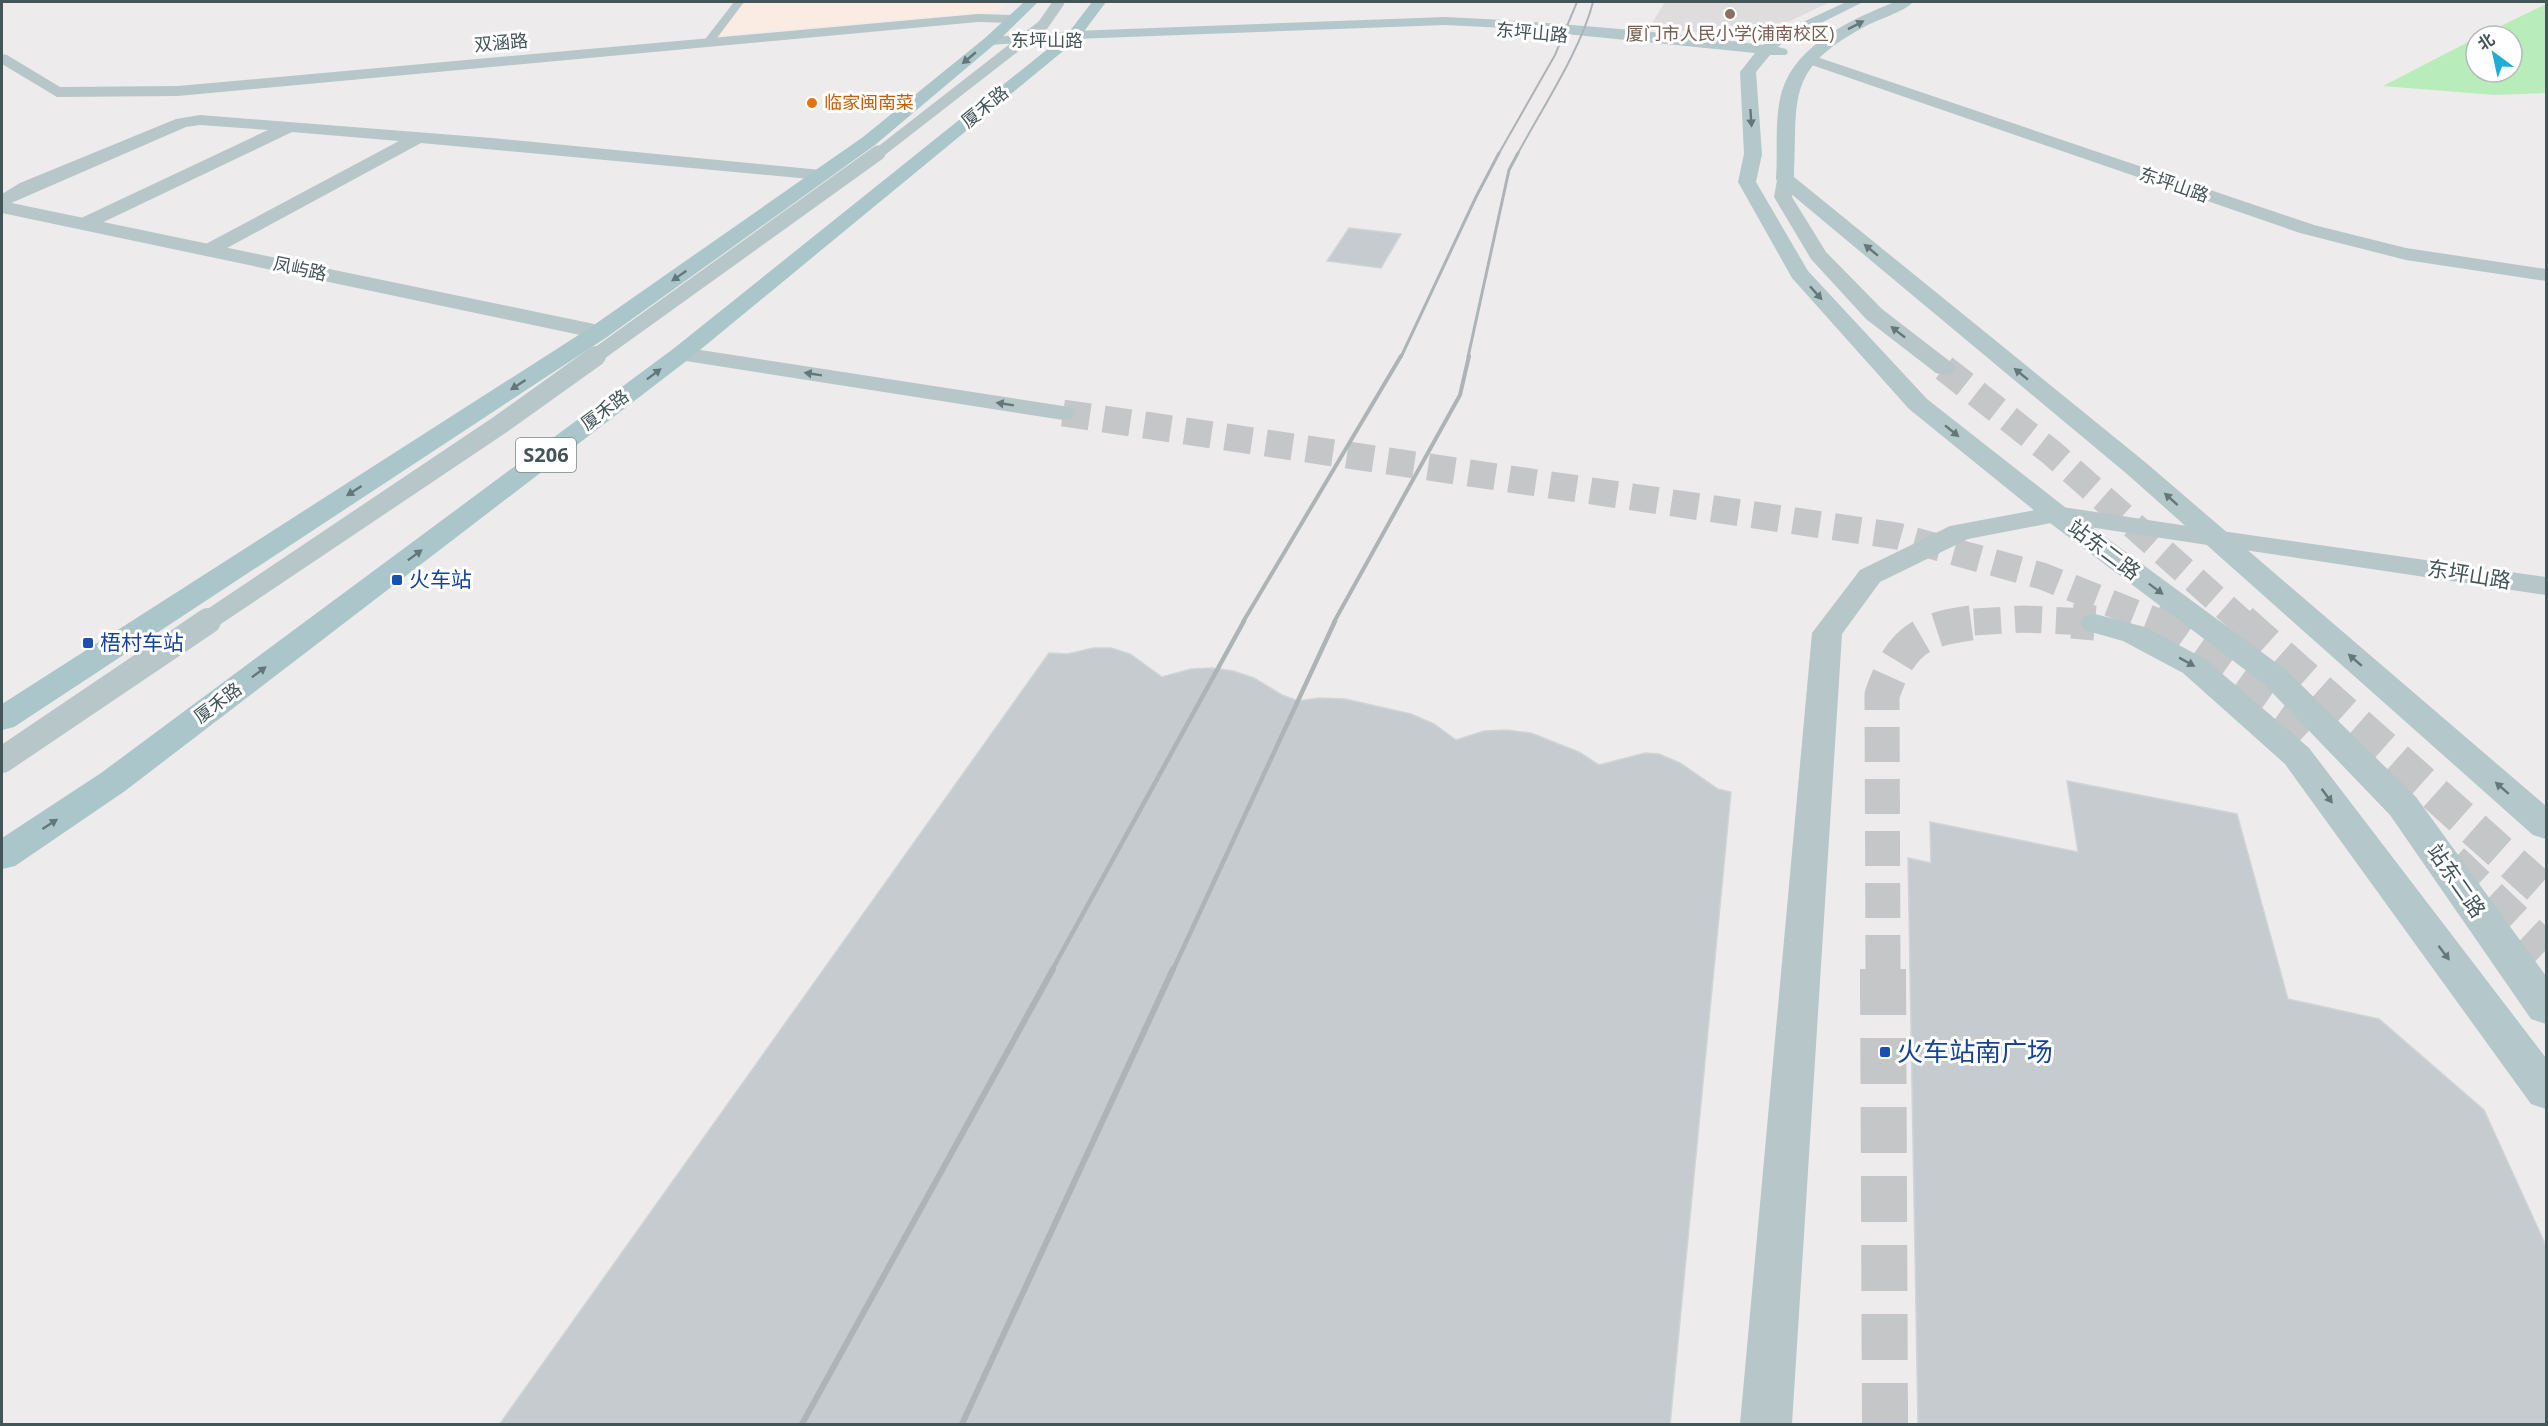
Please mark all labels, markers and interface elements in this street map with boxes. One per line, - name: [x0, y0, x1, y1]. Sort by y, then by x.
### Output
- marker: 厦门市人民小学(浦南校区): [1723, 7, 1737, 21]
- street label: 东坪山路: [1495, 17, 1569, 47]
- one-way arrow: [1848, 20, 1865, 30]
- place label: 厦门市人民小学(浦南校区): [1626, 21, 1834, 45]
- north arrow: [2464, 24, 2524, 84]
- street label: 双涵路: [473, 28, 529, 56]
- street label: 东坪山路: [1011, 28, 1083, 52]
- text: 北: [2473, 28, 2499, 55]
- one-way arrow: [962, 51, 977, 64]
- street label: 厦禾路: [956, 80, 1013, 133]
- place label: 临家闽南菜: [824, 90, 914, 114]
- marker: 临家闽南菜: [805, 96, 819, 110]
- one-way arrow: [1746, 109, 1756, 128]
- street label: 东坪山路: [2136, 161, 2212, 207]
- one-way arrow: [1864, 244, 1879, 257]
- street label: 凤屿路: [271, 251, 329, 285]
- one-way arrow: [671, 270, 687, 281]
- one-way arrow: [1809, 285, 1823, 300]
- one-way arrow: [1890, 327, 1905, 339]
- one-way arrow: [646, 367, 662, 380]
- one-way arrow: [2014, 368, 2029, 380]
- one-way arrow: [803, 370, 822, 379]
- one-way arrow: [510, 380, 526, 391]
- street label: 厦禾路: [576, 383, 633, 435]
- one-way arrow: [996, 399, 1015, 408]
- one-way arrow: [1944, 425, 1960, 438]
- road number: S206: [516, 438, 576, 472]
- one-way arrow: [346, 486, 362, 497]
- one-way arrow: [2164, 493, 2179, 506]
- street label: 站东二路: [2063, 513, 2147, 586]
- one-way arrow: [407, 549, 422, 561]
- street label: 东坪山路: [2425, 554, 2513, 594]
- place label: 火车站: [409, 565, 472, 593]
- marker: 火车站: [390, 573, 404, 587]
- one-way arrow: [2149, 582, 2164, 594]
- place label: 梧村车站: [100, 628, 184, 656]
- marker: 梧村车站: [81, 636, 95, 650]
- one-way arrow: [2347, 654, 2363, 667]
- one-way arrow: [2179, 657, 2195, 668]
- one-way arrow: [251, 666, 267, 678]
- street label: 厦禾路: [189, 676, 246, 728]
- one-way arrow: [2495, 782, 2510, 795]
- one-way arrow: [2321, 788, 2333, 804]
- one-way arrow: [42, 818, 58, 830]
- street label: 站东二路: [2421, 838, 2492, 923]
- one-way arrow: [2437, 945, 2449, 960]
- place label: 火车站南广场: [1897, 1033, 2053, 1069]
- marker: 火车站南广场: [1878, 1045, 1892, 1059]

